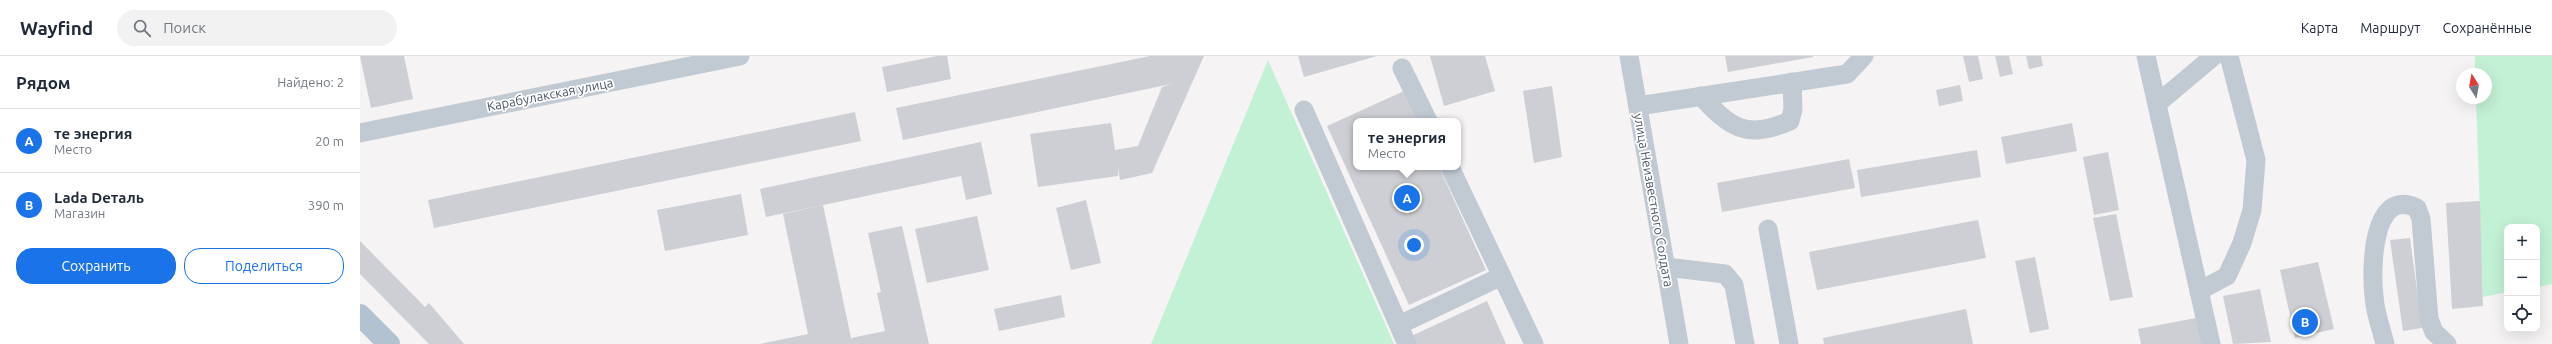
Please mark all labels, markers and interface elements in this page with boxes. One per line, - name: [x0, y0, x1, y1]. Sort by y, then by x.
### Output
- search box: [117, 10, 397, 46]
- text: Wayfind: [20, 17, 93, 39]
- icon: search: [131, 17, 153, 39]
- text: Поиск: [163, 19, 206, 36]
- text: Карта: [2301, 20, 2338, 36]
- text: Маршрут: [2360, 20, 2421, 36]
- text: Сохранённые: [2443, 20, 2532, 36]
- north arrow: [2456, 68, 2492, 104]
- text: Рядом: [16, 73, 71, 92]
- text: Найдено: 2: [277, 75, 344, 89]
- street label: Карабулакская улица: [486, 75, 614, 113]
- street label: улица Неизвестного Солдата: [1632, 112, 1676, 288]
- popup: [1353, 118, 1461, 170]
- text: те энергия: [54, 125, 132, 142]
- text: те энергия: [1368, 129, 1446, 146]
- text: A: [24, 134, 34, 148]
- text: 20 m: [315, 134, 344, 148]
- text: Место: [54, 142, 92, 156]
- text: Место: [1368, 146, 1406, 160]
- pin: A: [1394, 183, 1420, 213]
- text: Lada Dеталь: [54, 189, 144, 206]
- text: B: [25, 198, 33, 212]
- text: 390 m: [308, 198, 344, 212]
- text: Магазин: [54, 206, 105, 220]
- map controls: [2504, 224, 2540, 332]
- button: +: [2504, 224, 2540, 260]
- your location: [1404, 235, 1424, 255]
- button: Сохранить: [16, 248, 176, 284]
- button: Поделиться: [184, 248, 344, 284]
- button: −: [2504, 260, 2540, 296]
- button: locate: [2504, 296, 2540, 332]
- pin: B: [2292, 307, 2318, 337]

